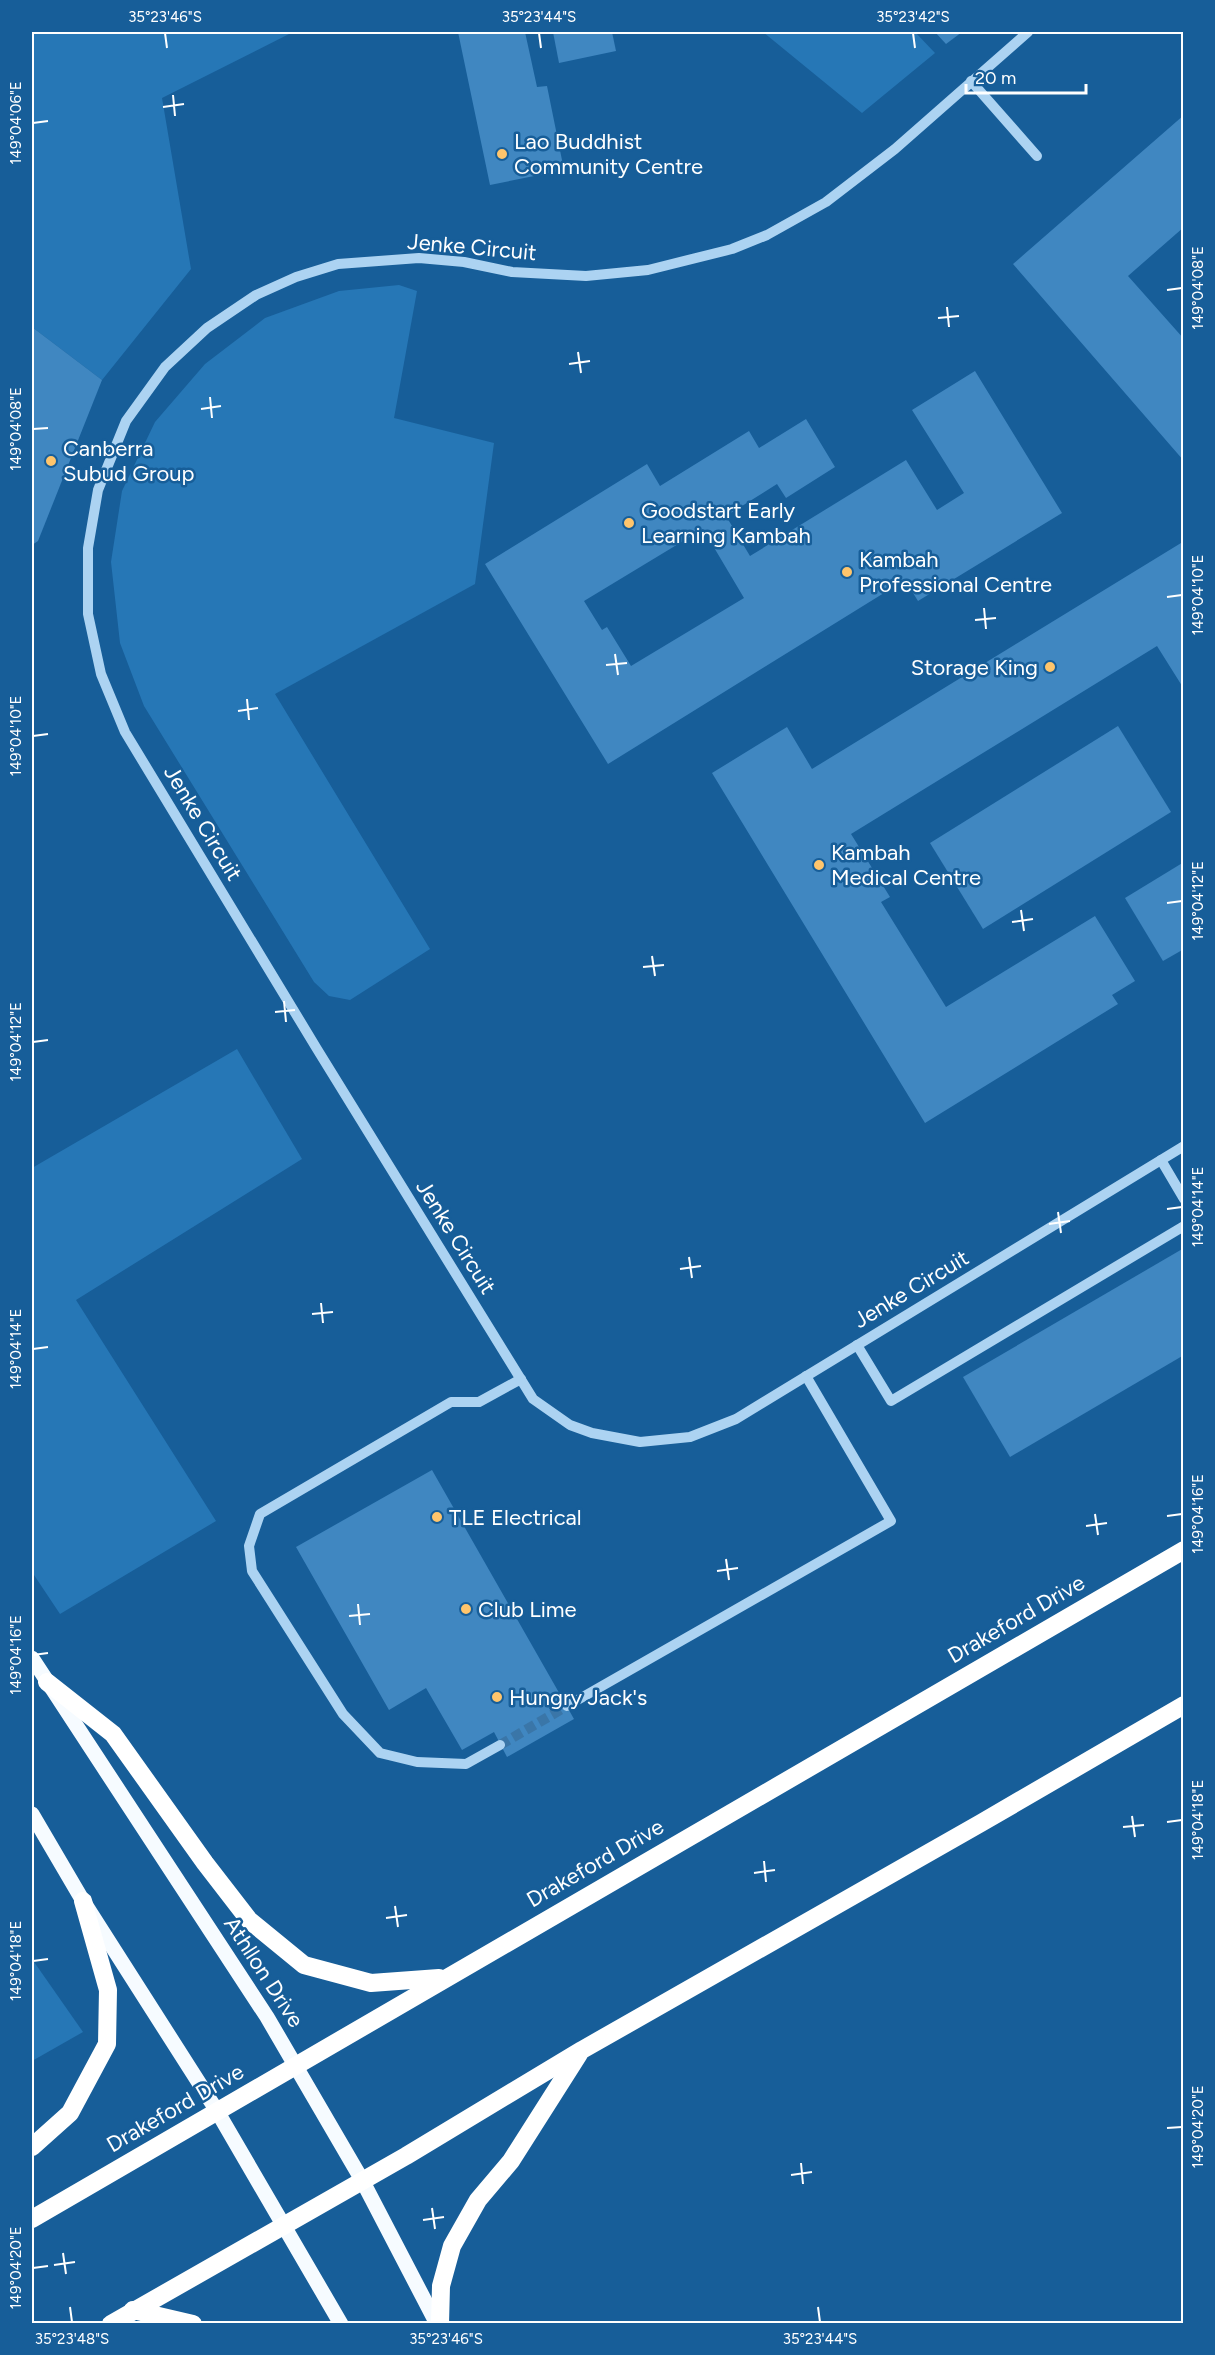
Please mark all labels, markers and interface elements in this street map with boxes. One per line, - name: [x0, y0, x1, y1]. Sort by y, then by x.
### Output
- text: 35°23'46"S: [128, 8, 202, 26]
- text: 35°23'44"S: [502, 8, 576, 26]
- text: 35°23'42"S: [876, 8, 950, 26]
- scale bar: [966, 57, 1086, 95]
- text: 20 m: [975, 67, 1016, 89]
- text: 149°04'06"E: [7, 81, 25, 165]
- place label: Lao Buddhist Community Centre: [514, 128, 703, 180]
- marker: Lao Buddhist Community Centre: [495, 147, 509, 161]
- street label: Jenke Circuit: [406, 228, 538, 266]
- text: 149°04'08"E: [1189, 246, 1207, 330]
- text: 149°04'08"E: [7, 387, 25, 471]
- place label: Canberra Subud Group: [63, 435, 194, 487]
- marker: Canberra Subud Group: [44, 454, 58, 468]
- place label: Goodstart Early Learning Kambah: [641, 497, 811, 549]
- marker: Goodstart Early Learning Kambah: [622, 516, 636, 530]
- place label: Kambah Professional Centre: [859, 546, 1052, 598]
- text: 149°04'10"E: [1189, 555, 1207, 635]
- marker: Kambah Professional Centre: [840, 565, 854, 579]
- place label: Storage King: [911, 654, 1038, 681]
- marker: Storage King: [1043, 660, 1057, 674]
- text: 149°04'10"E: [7, 696, 25, 776]
- street label: Jenke Circuit: [158, 761, 248, 885]
- place label: Kambah Medical Centre: [831, 839, 981, 891]
- marker: Kambah Medical Centre: [812, 858, 826, 872]
- text: 149°04'12"E: [1189, 861, 1207, 941]
- text: 149°04'12"E: [7, 1002, 25, 1082]
- text: 149°04'14"E: [1189, 1167, 1207, 1247]
- street label: Jenke Circuit: [410, 1175, 502, 1299]
- street label: Jenke Circuit: [849, 1244, 973, 1334]
- text: 149°04'14"E: [7, 1309, 25, 1389]
- text: 149°04'16"E: [1189, 1474, 1207, 1554]
- place label: TLE Electrical: [449, 1504, 582, 1531]
- marker: TLE Electrical: [430, 1510, 444, 1524]
- street label: Drakeford Drive: [943, 1569, 1089, 1669]
- place label: Club Lime: [478, 1596, 577, 1623]
- marker: Club Lime: [459, 1602, 473, 1616]
- text: 149°04'16"E: [7, 1615, 25, 1695]
- place label: Hungry Jack's: [509, 1684, 647, 1711]
- marker: Hungry Jack's: [490, 1690, 504, 1704]
- text: 149°04'18"E: [1189, 1780, 1207, 1860]
- street label: Drakeford Drive: [522, 1813, 668, 1913]
- street label: Athllon Drive: [218, 1912, 310, 2032]
- text: 149°04'18"E: [7, 1921, 25, 2001]
- street label: Drakeford Drive: [102, 2058, 248, 2158]
- text: 149°04'20"E: [1189, 2085, 1207, 2169]
- text: 149°04'20"E: [7, 2226, 25, 2310]
- text: 35°23'48"S: [35, 2330, 109, 2348]
- text: 35°23'46"S: [409, 2330, 483, 2348]
- text: 35°23'44"S: [783, 2330, 857, 2348]

